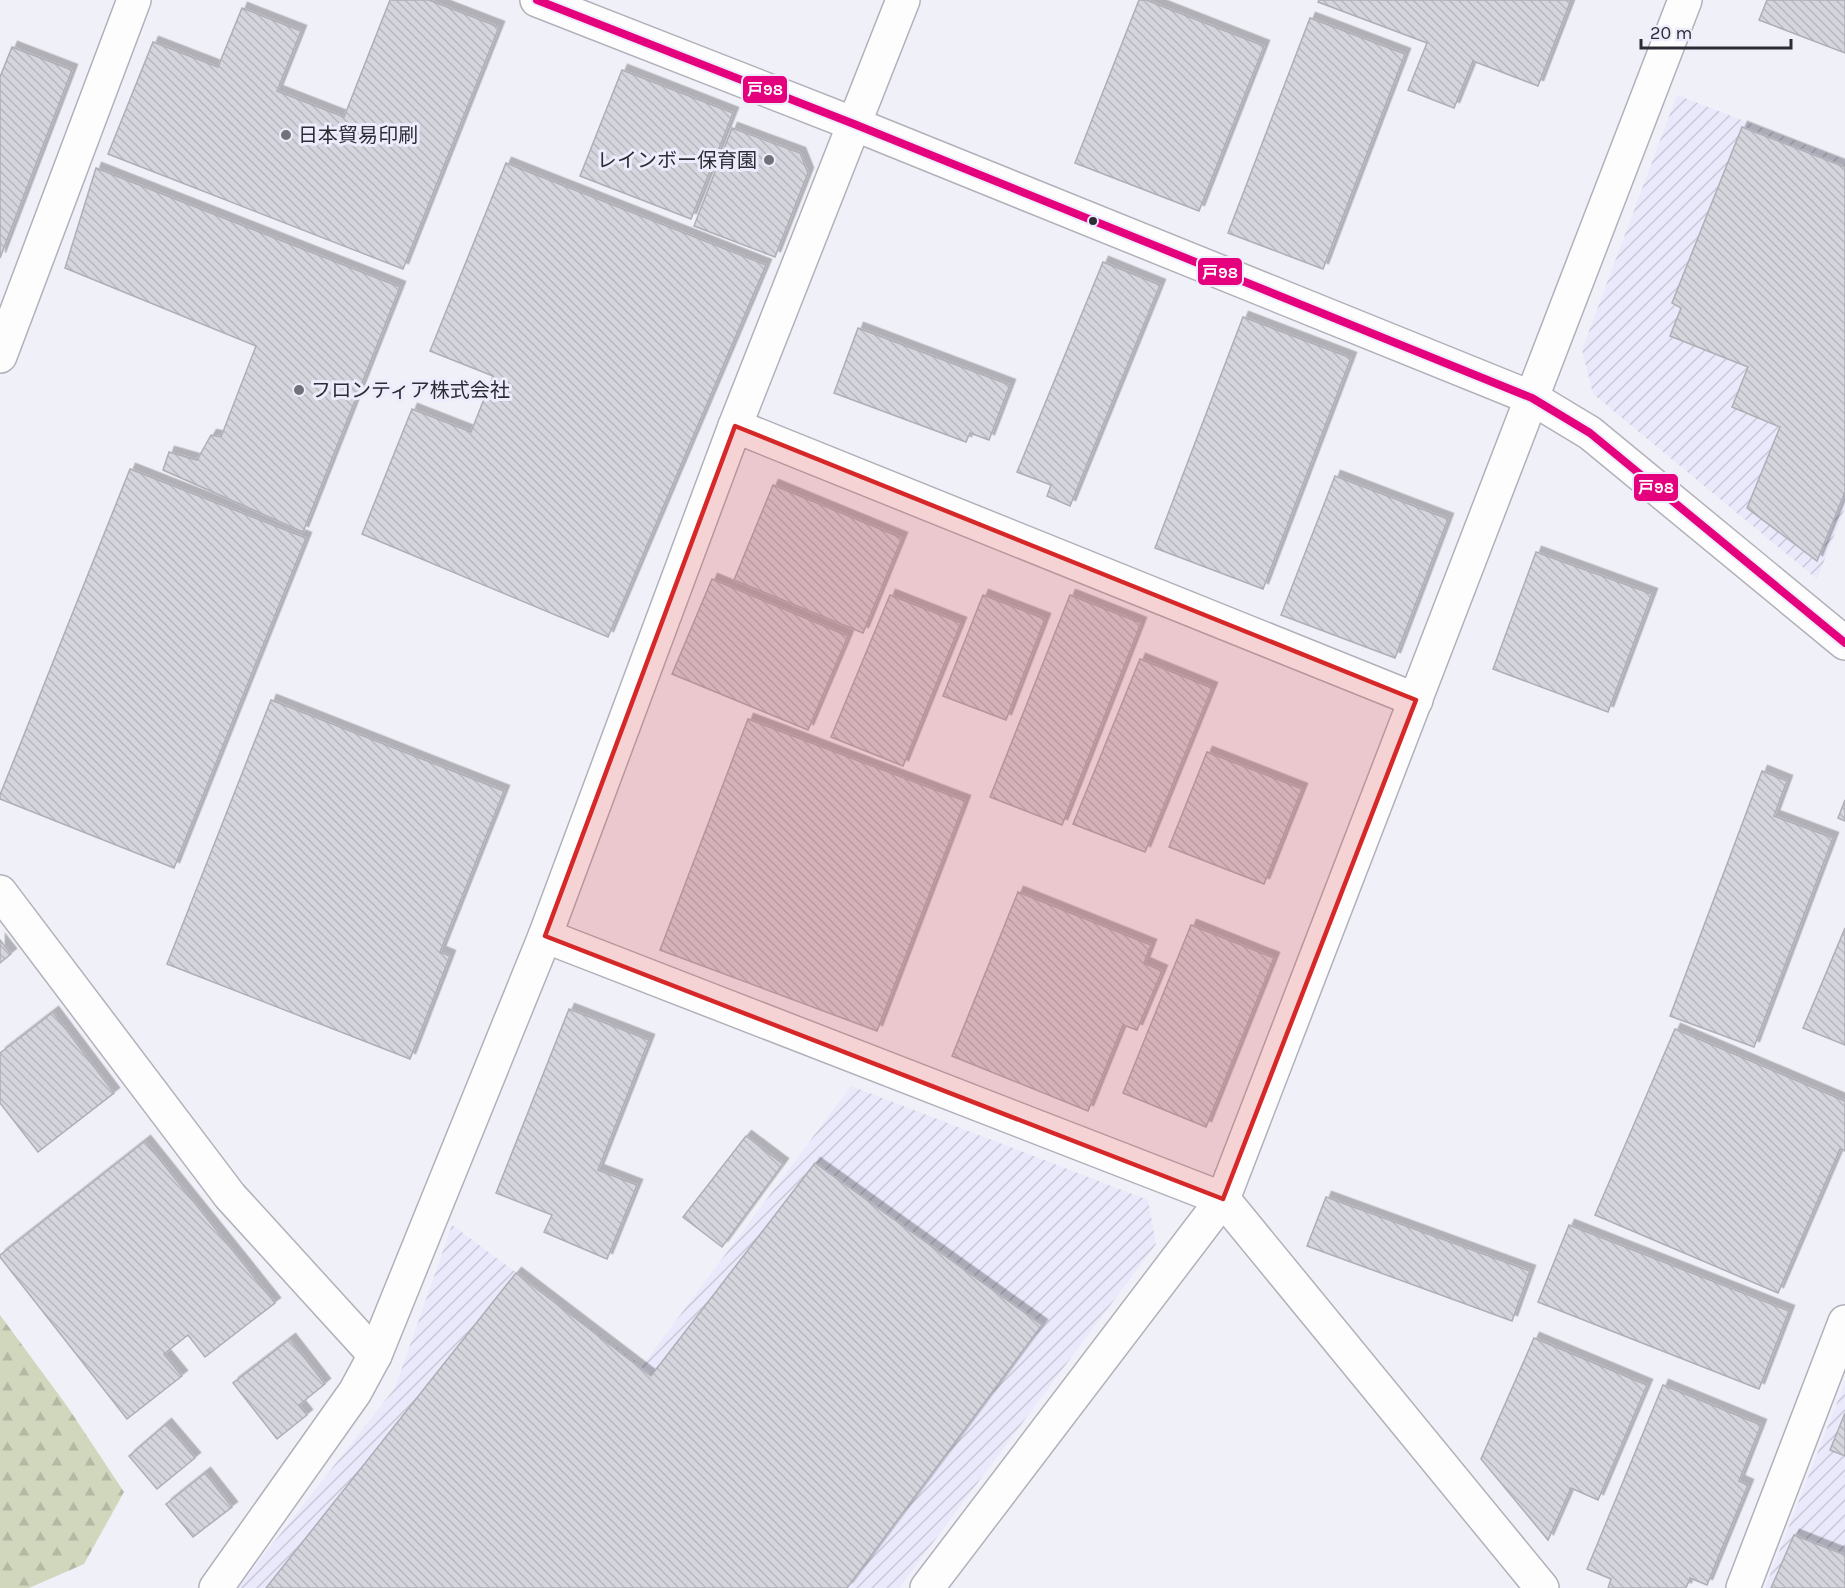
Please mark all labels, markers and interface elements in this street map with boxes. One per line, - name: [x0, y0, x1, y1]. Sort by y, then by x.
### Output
- scale bar: [1641, 12, 1791, 50]
- text: 20 m: [1650, 22, 1692, 44]
- line badge: 戸98: [742, 75, 788, 104]
- text: 戸98: [747, 80, 783, 99]
- place label: 日本貿易印刷: [298, 124, 418, 147]
- marker: 日本貿易印刷: [279, 128, 293, 142]
- place label: レインボー保育園: [597, 149, 757, 172]
- marker: レインボー保育園: [762, 153, 776, 167]
- unlabelled marker: [1087, 215, 1099, 227]
- line badge: 戸98: [1197, 257, 1243, 286]
- text: 戸98: [1202, 263, 1238, 282]
- place label: フロンティア株式会社: [311, 379, 510, 402]
- marker: フロンティア株式会社: [292, 383, 306, 397]
- line badge: 戸98: [1633, 473, 1679, 502]
- text: 戸98: [1638, 478, 1674, 497]

